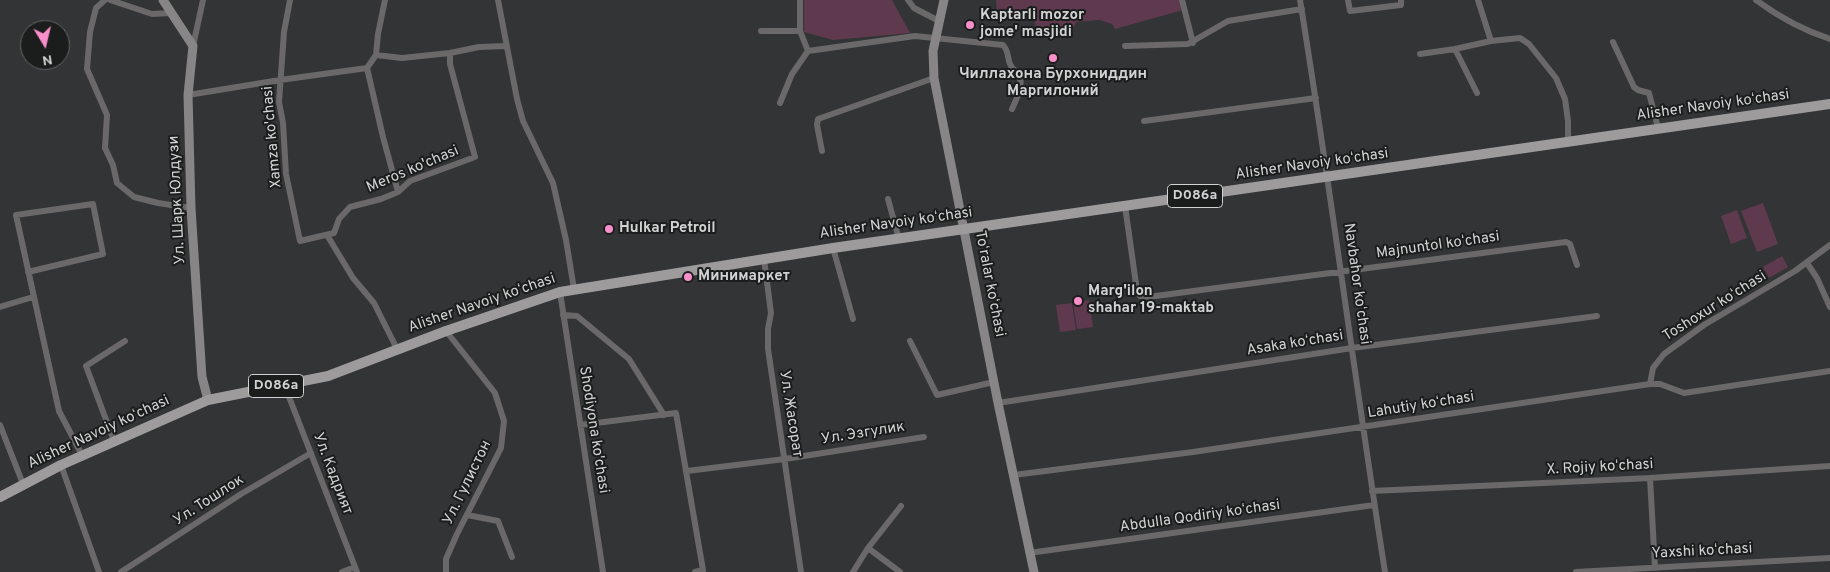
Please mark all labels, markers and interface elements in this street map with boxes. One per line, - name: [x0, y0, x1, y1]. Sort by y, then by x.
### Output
- place label: Kaptarli mozor jome' masjidi: [980, 7, 1084, 42]
- marker: Kaptarli mozor jome' masjidi: [964, 19, 976, 31]
- north arrow: [20, 20, 70, 70]
- text: N: [41, 50, 54, 69]
- marker: Чиллахона Бурхониддин Маргилоний: [1047, 52, 1059, 64]
- place label: Чиллахона Бурхониддин Маргилоний: [959, 66, 1147, 101]
- street label: Xamza ko'chasi: [260, 85, 286, 189]
- street label: Alisher Navoiy koʻchasi: [1635, 86, 1791, 126]
- street label: Ул. Шарк Юлдузи: [166, 135, 190, 265]
- street label: Meros ko'chasi: [364, 142, 462, 198]
- street label: Alisher Navoiy koʻchasi: [1234, 145, 1390, 185]
- road number: D086a: [1168, 185, 1222, 208]
- street label: Alisher Navoiy koʻchasi: [818, 204, 974, 244]
- place label: Hulkar Petroil: [619, 220, 716, 238]
- street label: Navbahor koʻchasi: [1339, 222, 1373, 346]
- marker: Hulkar Petroil: [603, 223, 615, 235]
- street label: Majnuntol koʻchasi: [1375, 228, 1501, 264]
- street label: Toʻralar koʻchasi: [970, 229, 1008, 339]
- place label: Минимаркет: [698, 268, 790, 286]
- street label: Toshoxur koʻchasi: [1660, 268, 1770, 346]
- street label: Alisher Navoiy koʻchasi: [406, 270, 558, 338]
- marker: Минимаркет: [682, 271, 694, 283]
- place label: Marg'ilon shahar 19-maktab: [1088, 283, 1214, 318]
- marker: Marg'ilon shahar 19-maktab: [1072, 295, 1084, 307]
- street label: Asaka koʻchasi: [1245, 327, 1345, 361]
- street label: Shodiyona ko'chasi: [574, 365, 612, 495]
- street label: Ул. Жасорат: [774, 369, 806, 459]
- road number: D086a: [248, 374, 304, 398]
- street label: Lahutiy koʻchasi: [1366, 389, 1476, 423]
- street label: Alisher Navoiy koʻchasi: [25, 392, 173, 474]
- street label: Ул. Эзгулик: [820, 418, 906, 450]
- street label: Ул. Кадрият: [308, 430, 356, 518]
- street label: Ул. Гулистон: [440, 438, 496, 528]
- street label: X. Rojiy koʻchasi: [1546, 456, 1654, 480]
- street label: Ул. Тошлок: [170, 472, 248, 530]
- street label: Abdulla Qodiriy koʻchasi: [1119, 497, 1281, 537]
- street label: Yaxshi koʻchasi: [1651, 540, 1753, 564]

